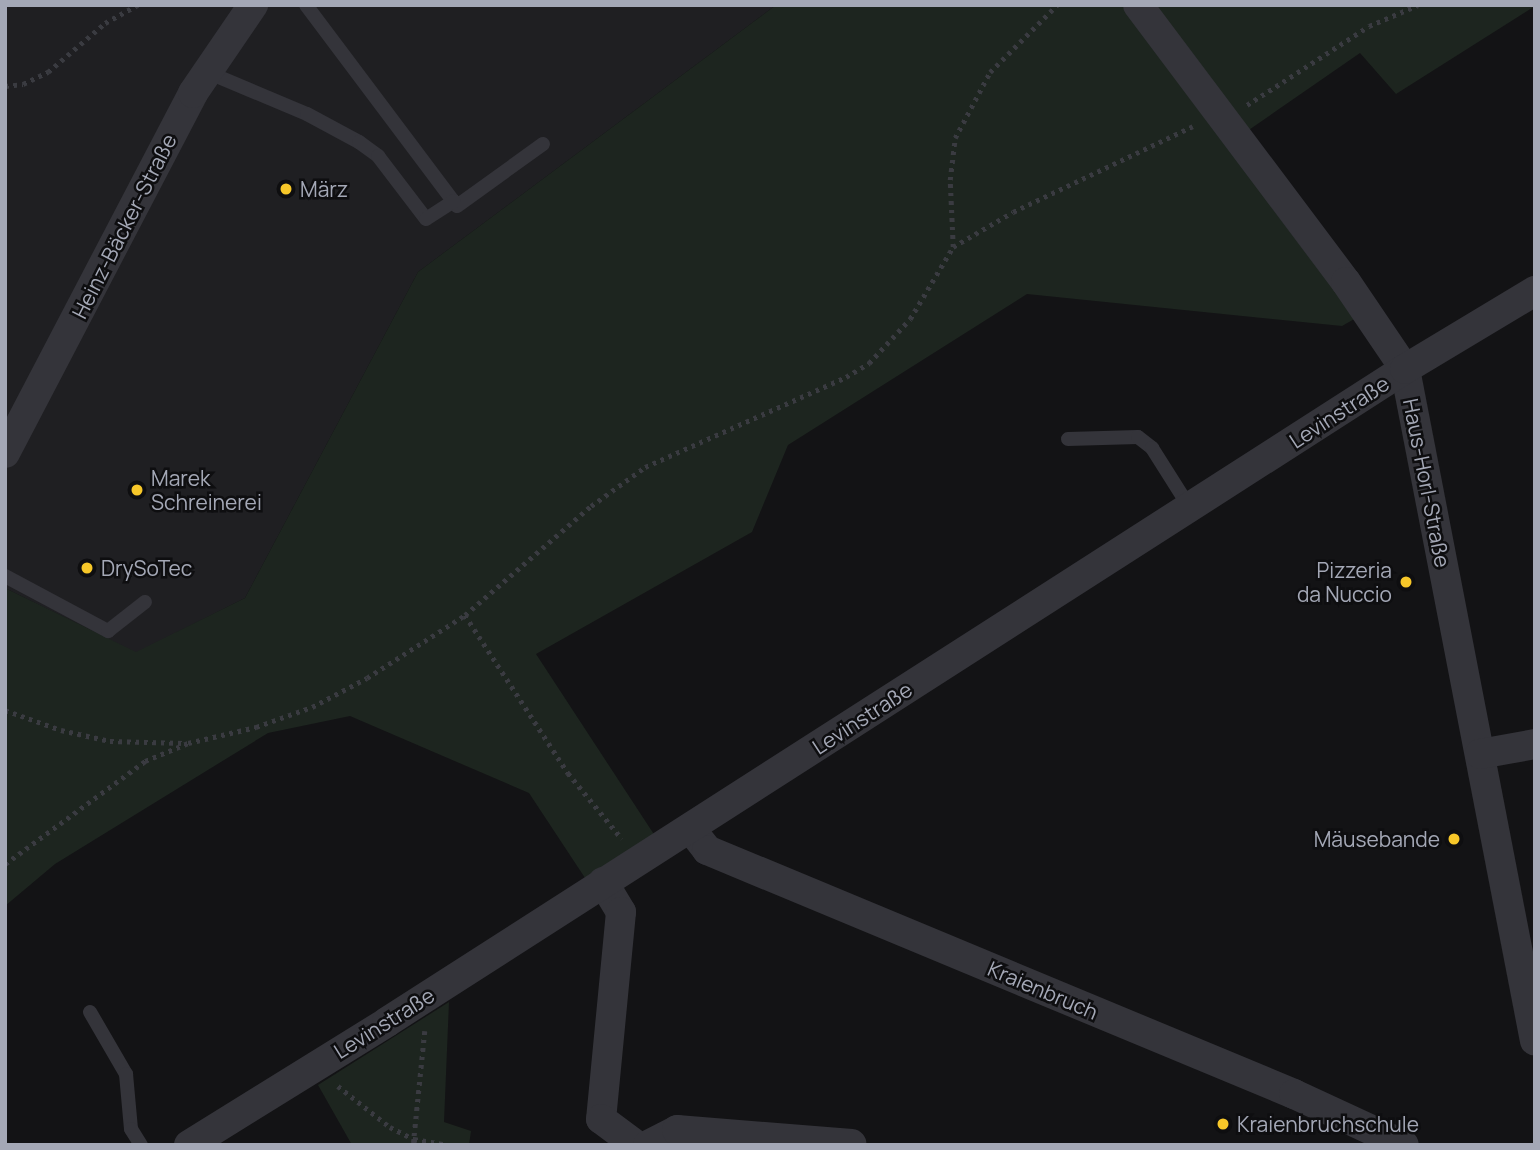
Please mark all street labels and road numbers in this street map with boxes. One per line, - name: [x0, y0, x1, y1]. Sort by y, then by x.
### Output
- street label: Heinz-Bäcker-Straße: [66, 129, 182, 323]
- street label: Levinstraße: [1284, 370, 1394, 454]
- street label: Haus-Horl-Straße: [1398, 396, 1456, 570]
- street label: Levinstraße: [807, 676, 917, 760]
- street label: Kraienbruch: [984, 956, 1102, 1024]
- street label: Levinstraße: [329, 982, 439, 1064]

